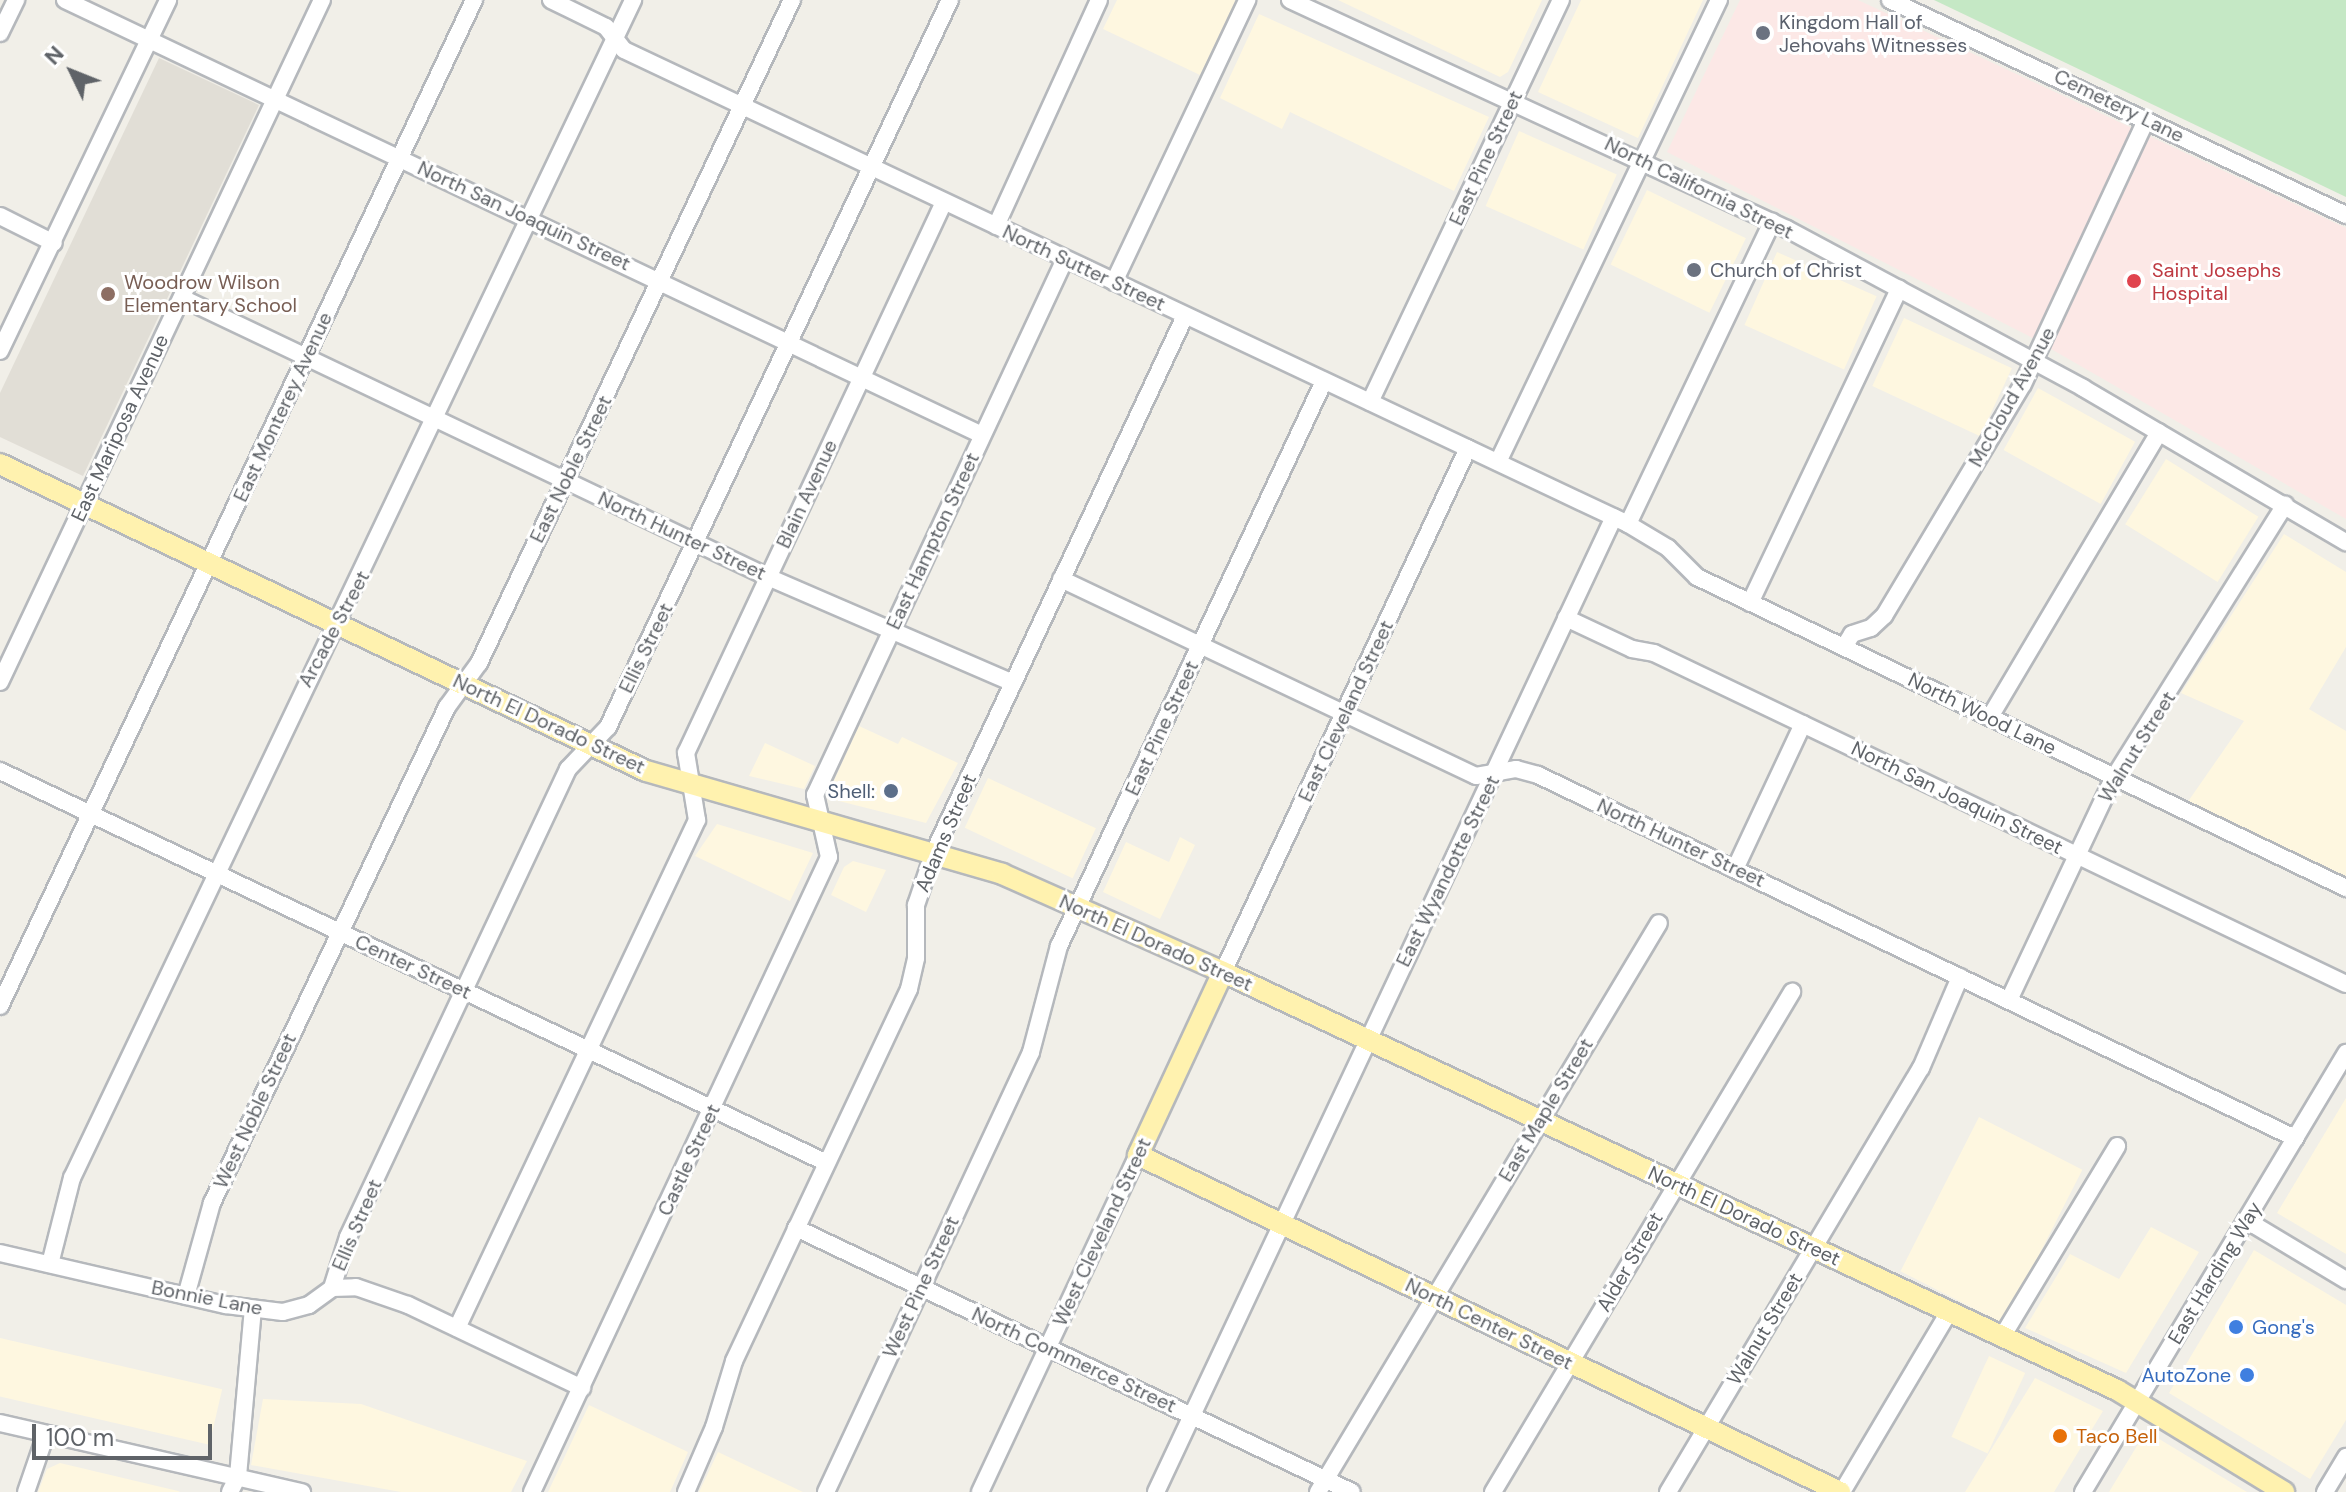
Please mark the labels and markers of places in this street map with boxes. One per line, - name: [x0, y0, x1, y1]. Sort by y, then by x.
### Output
- place label: Kingdom Hall of Jehovahs Witnesses: [1779, 10, 1967, 57]
- marker: Kingdom Hall of Jehovahs Witnesses: [1754, 24, 1772, 42]
- place label: Church of Christ: [1710, 258, 1862, 282]
- place label: Saint Josephs Hospital: [2152, 258, 2281, 305]
- marker: Church of Christ: [1685, 261, 1703, 279]
- place label: Woodrow Wilson Elementary School: [124, 270, 297, 317]
- marker: Saint Josephs Hospital: [2123, 270, 2145, 292]
- marker: Woodrow Wilson Elementary School: [99, 285, 117, 303]
- place label: Shell:: [828, 779, 875, 803]
- marker: Shell:: [882, 782, 900, 800]
- place label: Gong's: [2252, 1315, 2315, 1339]
- marker: Gong's: [2227, 1318, 2245, 1336]
- place label: AutoZone: [2142, 1363, 2231, 1387]
- marker: AutoZone: [2238, 1366, 2256, 1384]
- place label: Taco Bell: [2076, 1424, 2158, 1448]
- marker: Taco Bell: [2051, 1427, 2069, 1445]

